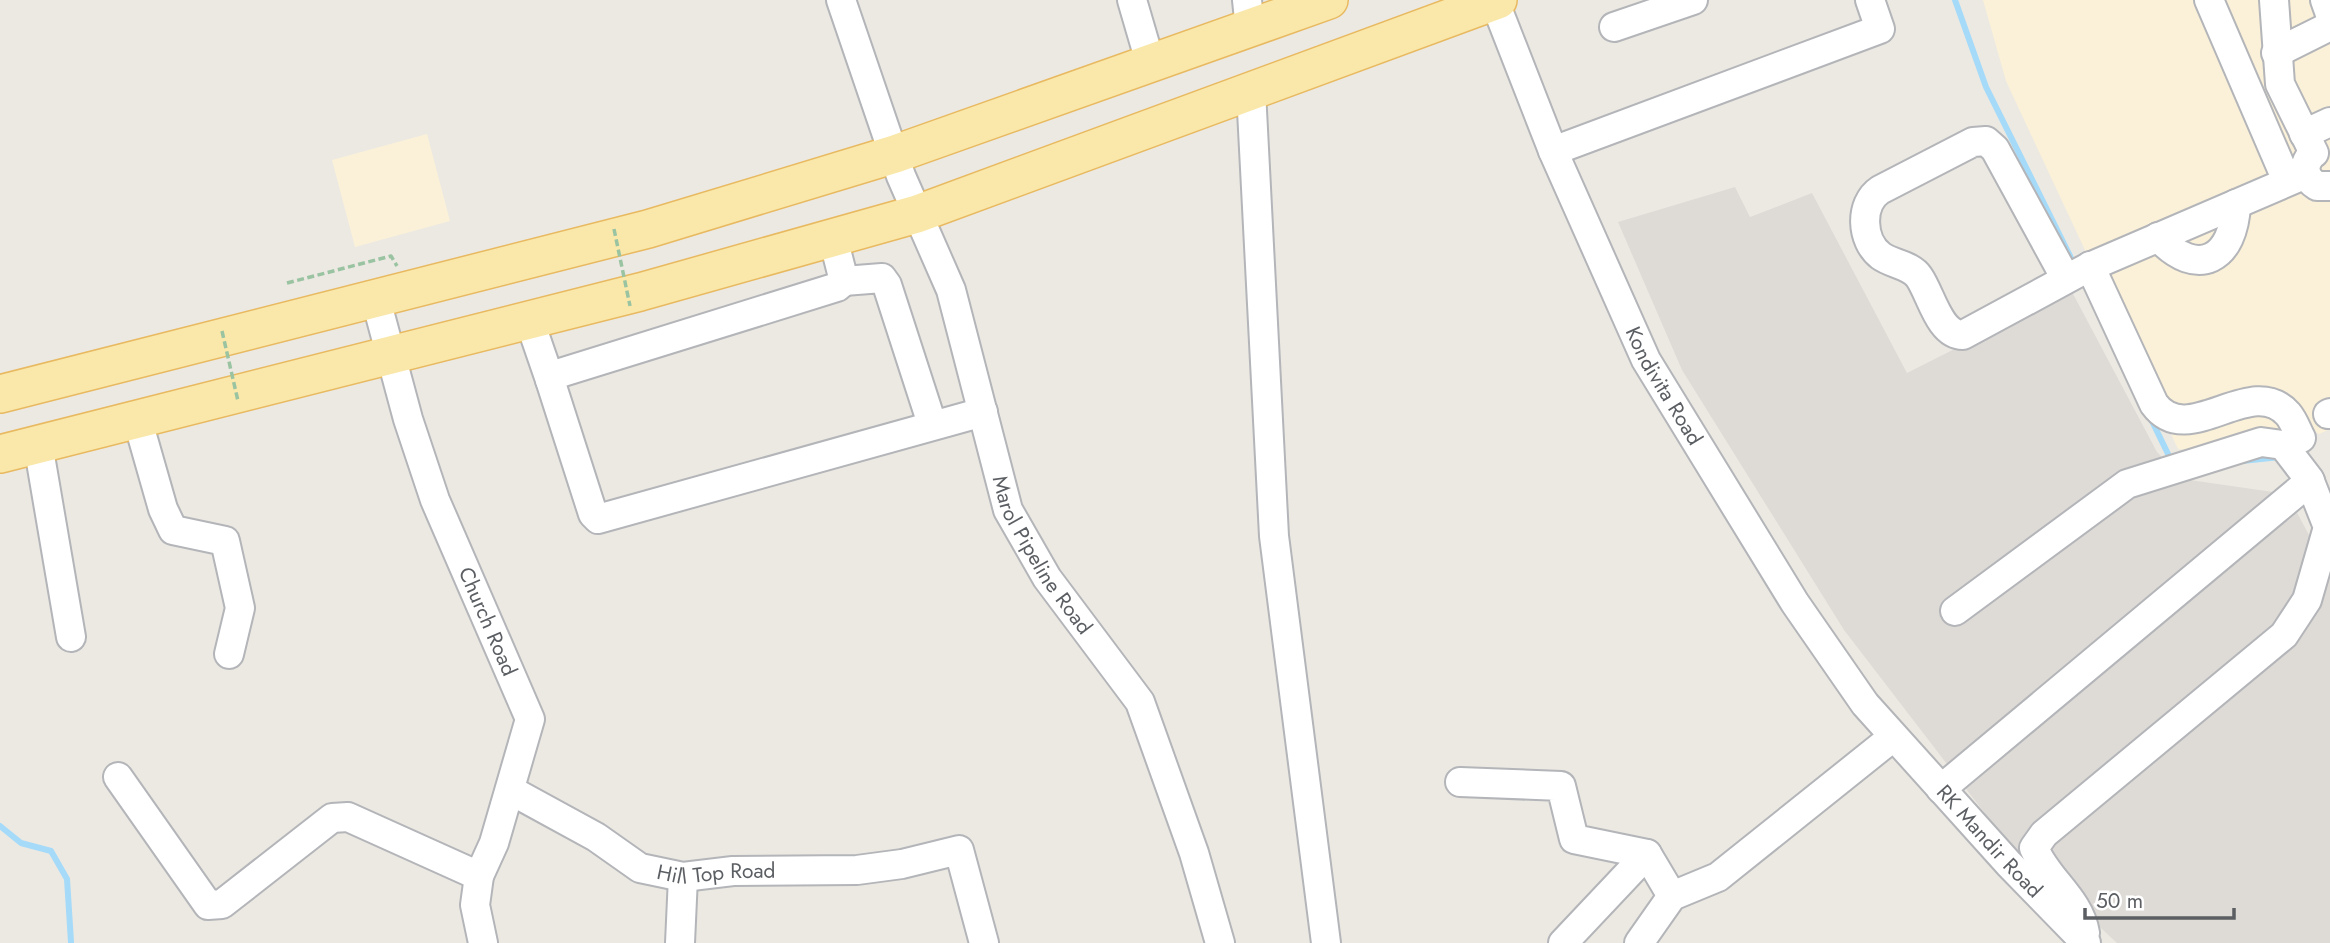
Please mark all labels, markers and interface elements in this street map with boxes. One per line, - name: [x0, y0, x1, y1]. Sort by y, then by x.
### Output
- street label: Kondivita Road: [1618, 322, 1710, 451]
- street label: Marol Pipeline Road: [985, 473, 1099, 641]
- street label: Church Road: [451, 562, 525, 681]
- street label: RK Mandir Road: [1929, 778, 2049, 905]
- street label: Hill Top Road: [654, 856, 776, 892]
- scale bar: [2085, 876, 2234, 920]
- text: 50 m: [2096, 886, 2143, 916]

